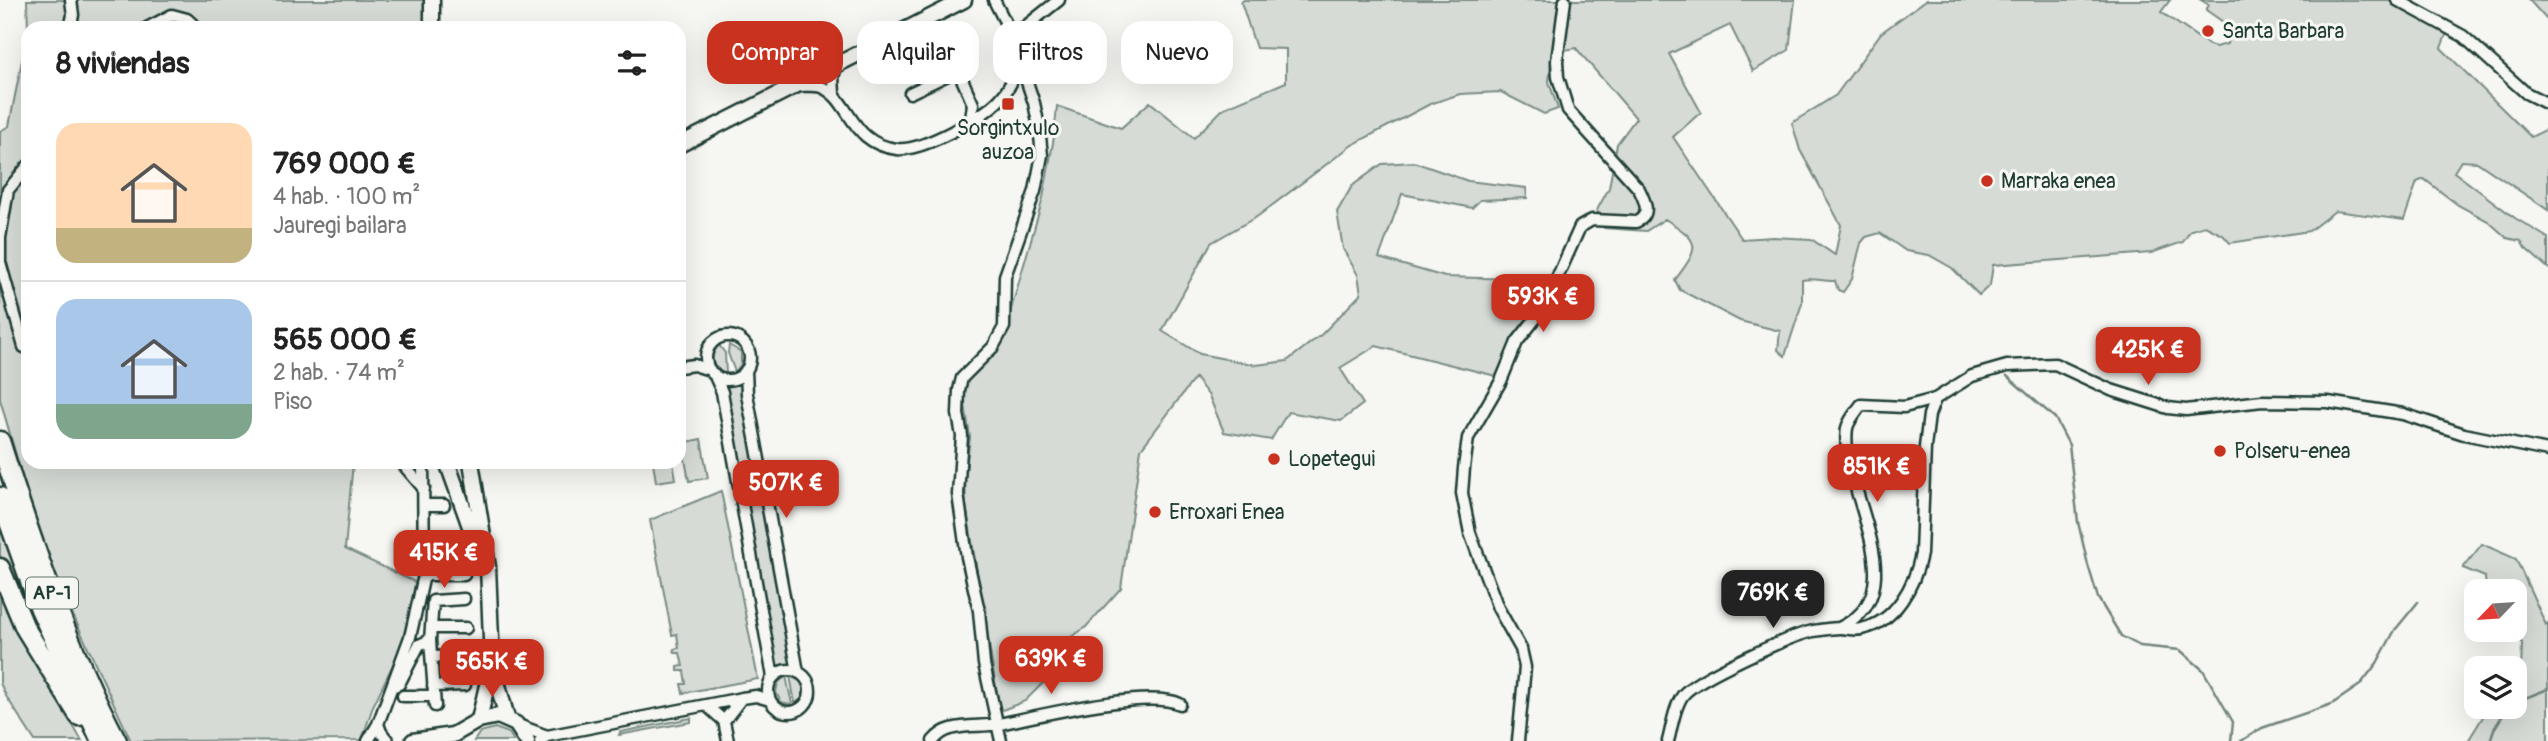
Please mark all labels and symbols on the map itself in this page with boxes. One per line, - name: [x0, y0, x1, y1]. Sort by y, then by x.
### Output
- place label: Santa Barbara: [2222, 18, 2344, 45]
- marker: Santa Barbara: [2200, 23, 2216, 39]
- marker: Sorgintxulo auzoa: [1000, 96, 1016, 112]
- place label: Sorgintxulo auzoa: [957, 115, 1059, 166]
- place label: Marraka enea: [2001, 168, 2116, 195]
- marker: Marraka enea: [1979, 173, 1995, 189]
- pin: 593K €: [1486, 274, 1600, 334]
- pin: 425K €: [2091, 328, 2205, 387]
- place label: Polseru-enea: [2234, 438, 2351, 465]
- marker: Polseru-enea: [2212, 443, 2228, 459]
- pin: 851K €: [1820, 444, 1934, 504]
- place label: Lopetegui: [1288, 446, 1376, 473]
- marker: Lopetegui: [1266, 451, 1282, 467]
- pin: 507K €: [729, 461, 843, 520]
- place label: Erroxari Enea: [1169, 499, 1285, 526]
- marker: Erroxari Enea: [1147, 504, 1163, 520]
- pin: 415K €: [387, 530, 501, 590]
- pin: 769K €: [1716, 570, 1830, 630]
- road number: AP-1: [26, 578, 78, 608]
- north arrow: [2464, 579, 2527, 642]
- pin: 639K €: [994, 636, 1108, 696]
- pin: 565K €: [435, 640, 549, 699]

